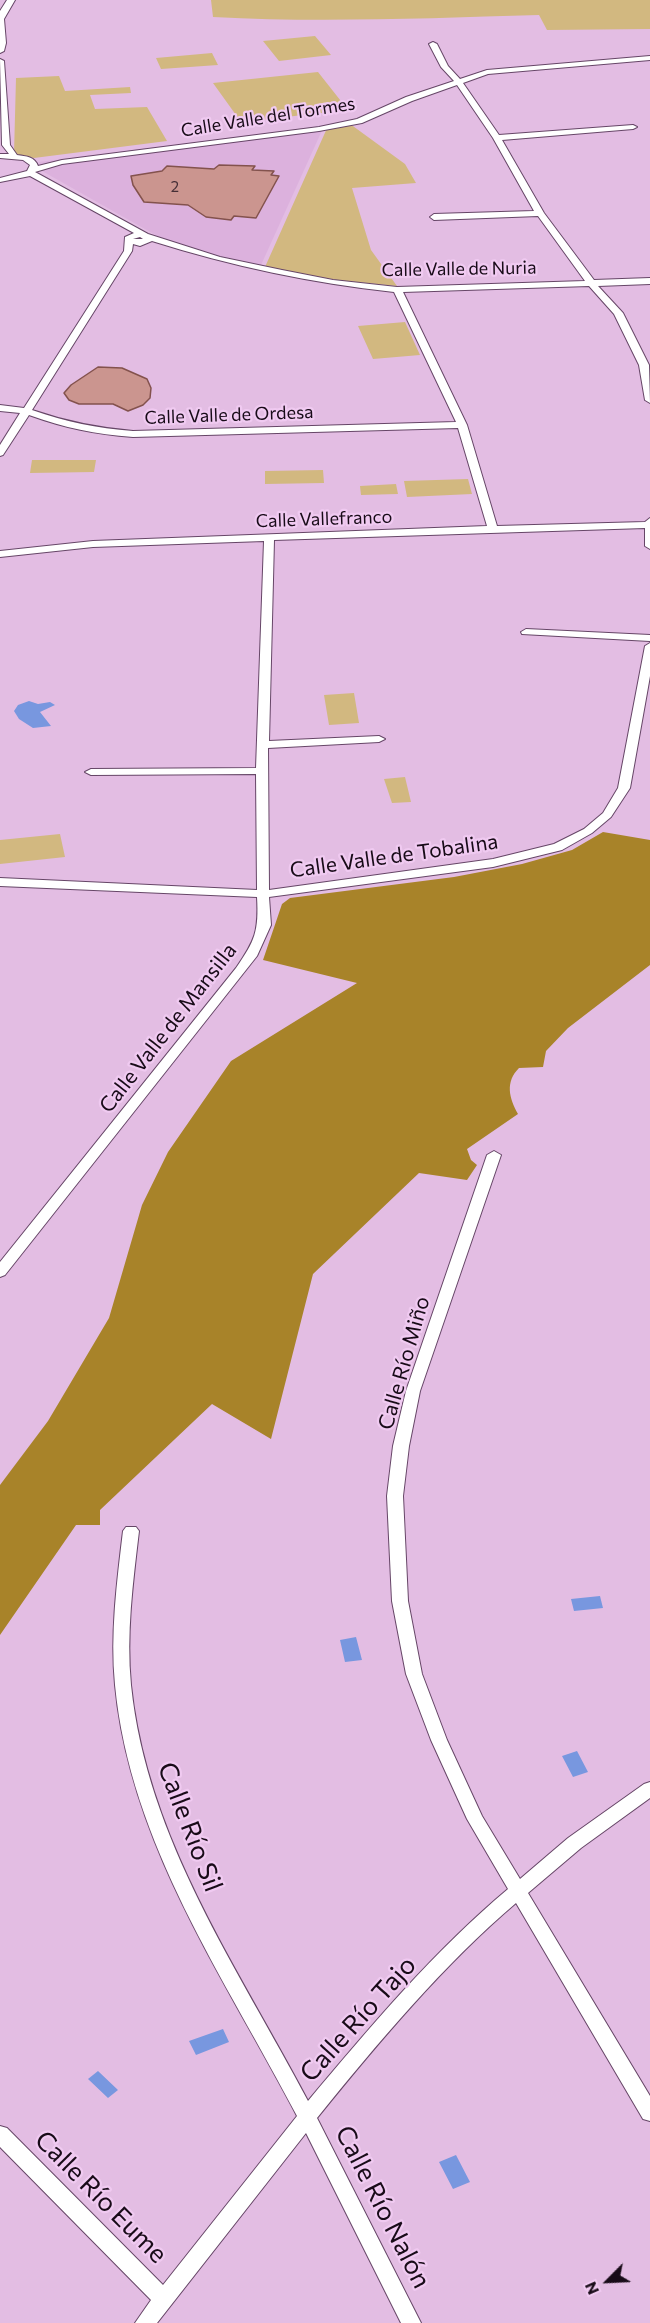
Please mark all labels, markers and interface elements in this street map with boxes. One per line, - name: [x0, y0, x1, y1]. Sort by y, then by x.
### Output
- street label: Calle Valle del Tormes: [179, 93, 357, 141]
- house number: 2: [171, 178, 179, 196]
- street label: Calle Valle de Nuria: [381, 257, 537, 281]
- street label: Calle Valle de Ordesa: [144, 401, 314, 429]
- street label: Calle Vallefranco: [255, 506, 393, 532]
- street label: Calle Valle de Tobalina: [288, 829, 500, 883]
- street label: Calle Valle de Mansilla: [94, 938, 242, 1118]
- street label: Calle Río Miño: [373, 1294, 435, 1432]
- street label: Calle Río Sil: [151, 1758, 229, 1896]
- street label: Calle Río Tajo: [294, 1950, 422, 2088]
- street label: Calle Río Nalón: [329, 2121, 437, 2293]
- street label: Calle Río Eume: [28, 2124, 174, 2270]
- north arrow: [578, 2251, 638, 2311]
- text: N: [580, 2279, 602, 2298]

